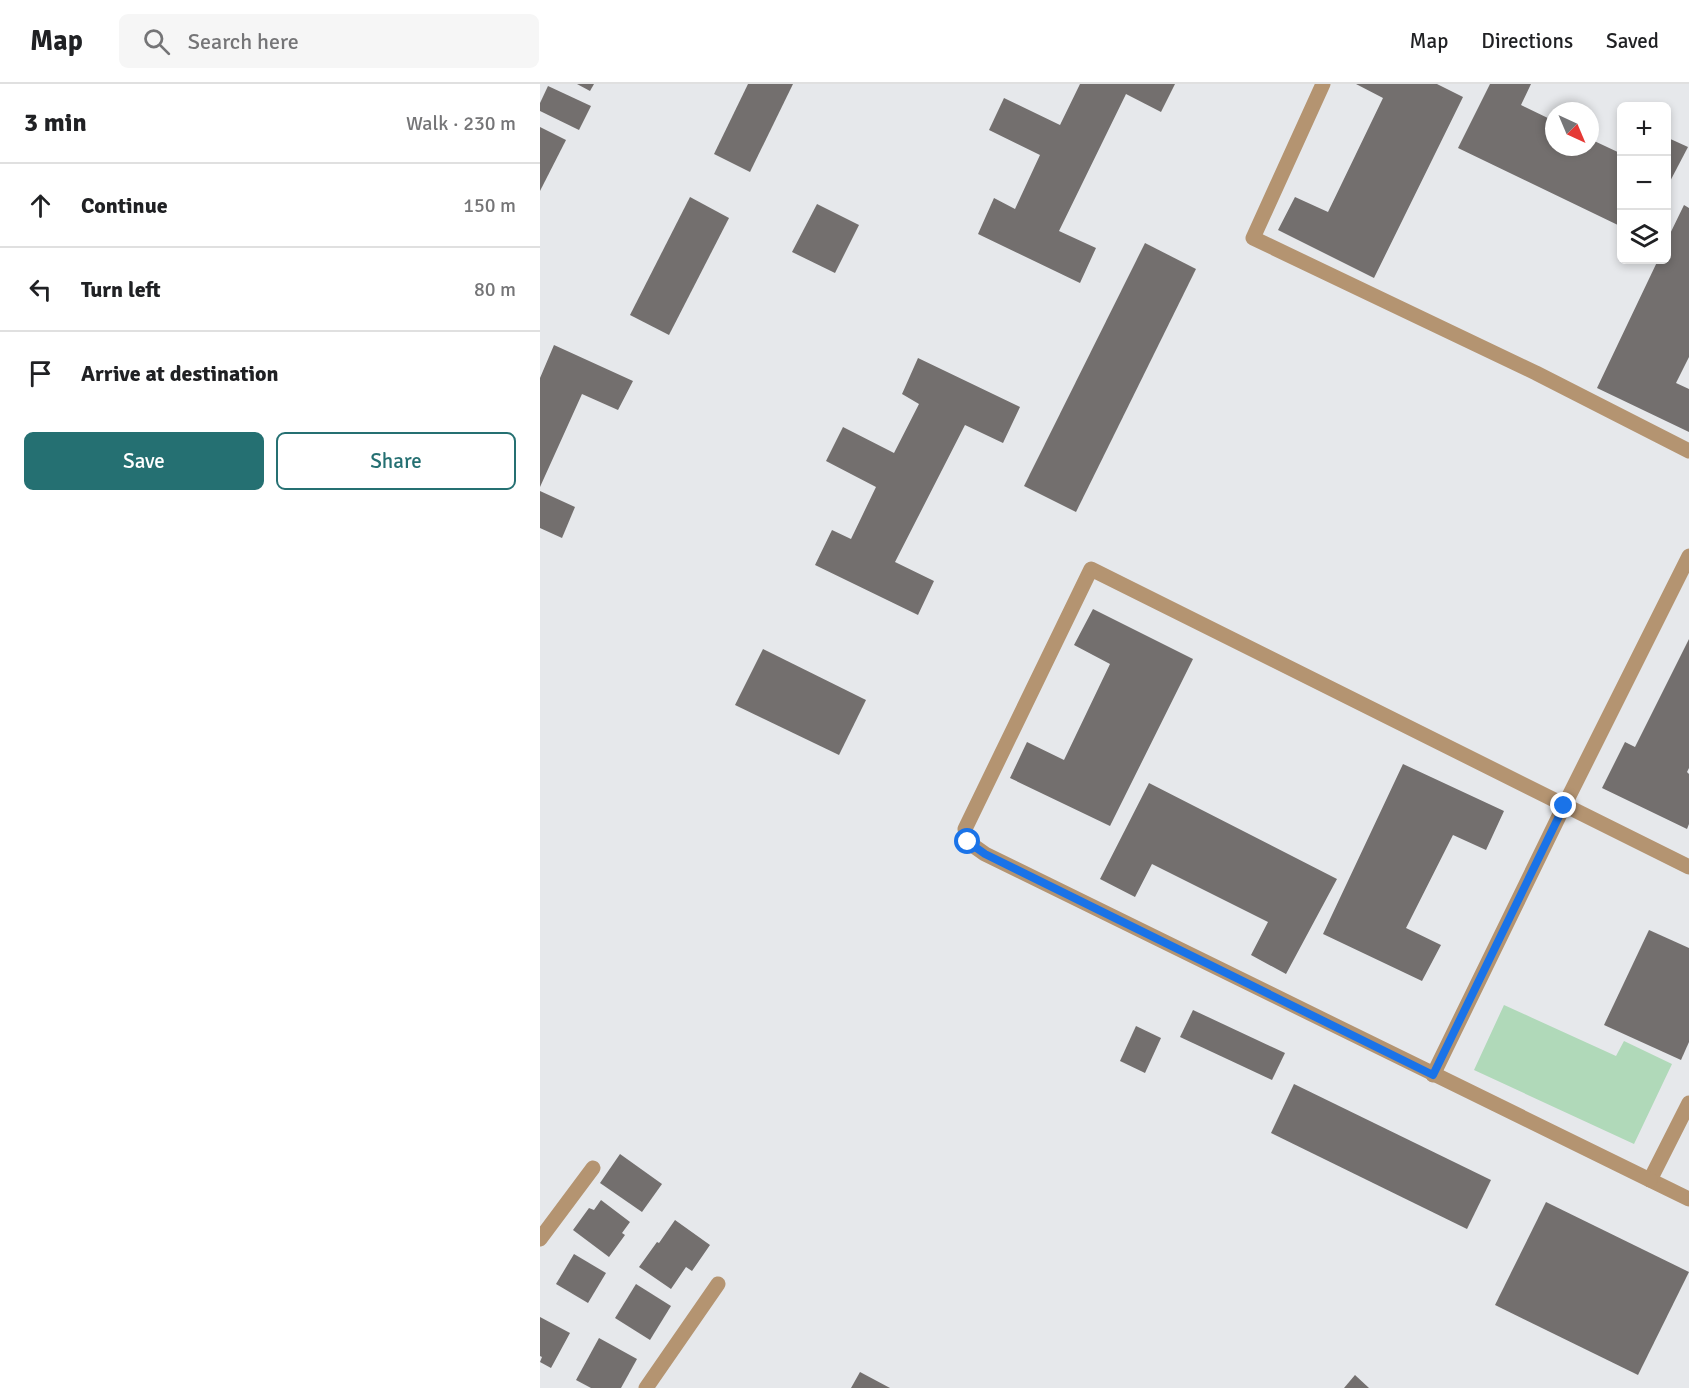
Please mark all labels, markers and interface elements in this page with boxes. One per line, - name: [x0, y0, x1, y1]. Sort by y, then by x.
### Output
- search box: [119, 14, 539, 68]
- text: Map: [30, 24, 83, 58]
- icon: search: [140, 25, 173, 58]
- text: Search here: [188, 28, 299, 55]
- text: Map: [1410, 28, 1448, 54]
- text: Directions: [1481, 28, 1573, 54]
- text: Saved: [1606, 28, 1659, 54]
- north arrow: [1545, 102, 1599, 156]
- map controls: [1617, 102, 1671, 264]
- button: +: [1617, 102, 1671, 156]
- text: 3 min: [24, 107, 87, 139]
- text: Walk · 230 m: [406, 111, 516, 136]
- button: −: [1617, 156, 1671, 210]
- icon: ahead: [24, 189, 57, 222]
- text: Continue: [81, 192, 168, 219]
- text: 150 m: [463, 193, 516, 218]
- button: layers: [1617, 210, 1671, 264]
- icon: left: [24, 273, 57, 306]
- text: Turn left: [81, 276, 161, 303]
- text: 80 m: [474, 277, 516, 302]
- icon: arrive: [24, 357, 57, 390]
- text: Arrive at destination: [81, 360, 278, 387]
- button: Save: [24, 432, 264, 490]
- button: Share: [276, 432, 516, 490]
- route end: [1550, 792, 1576, 818]
- route start: [954, 828, 980, 854]

